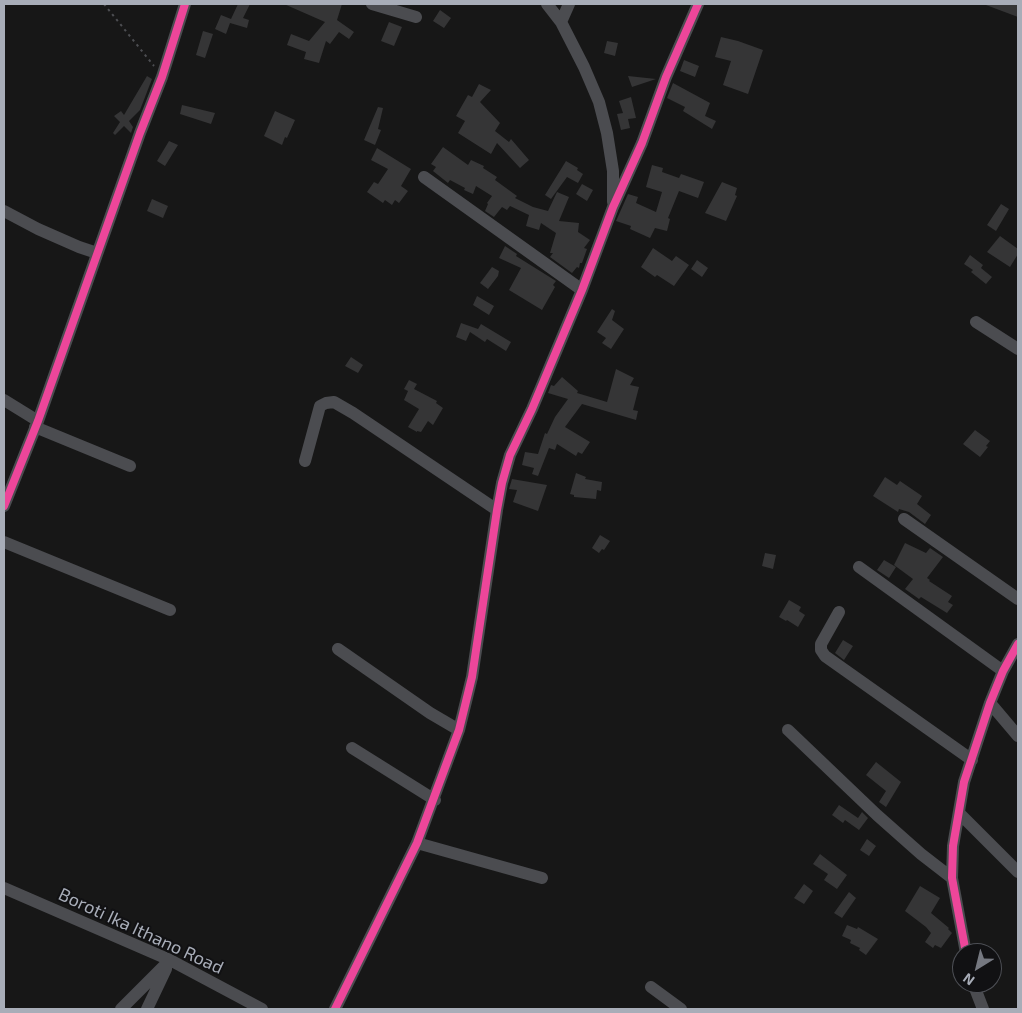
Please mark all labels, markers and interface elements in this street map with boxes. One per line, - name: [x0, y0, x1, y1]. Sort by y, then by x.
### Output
- street label: Boroti Ika Ithano Road: [55, 883, 227, 979]
- north arrow: [952, 943, 1002, 993]
- text: N: [959, 970, 978, 990]

